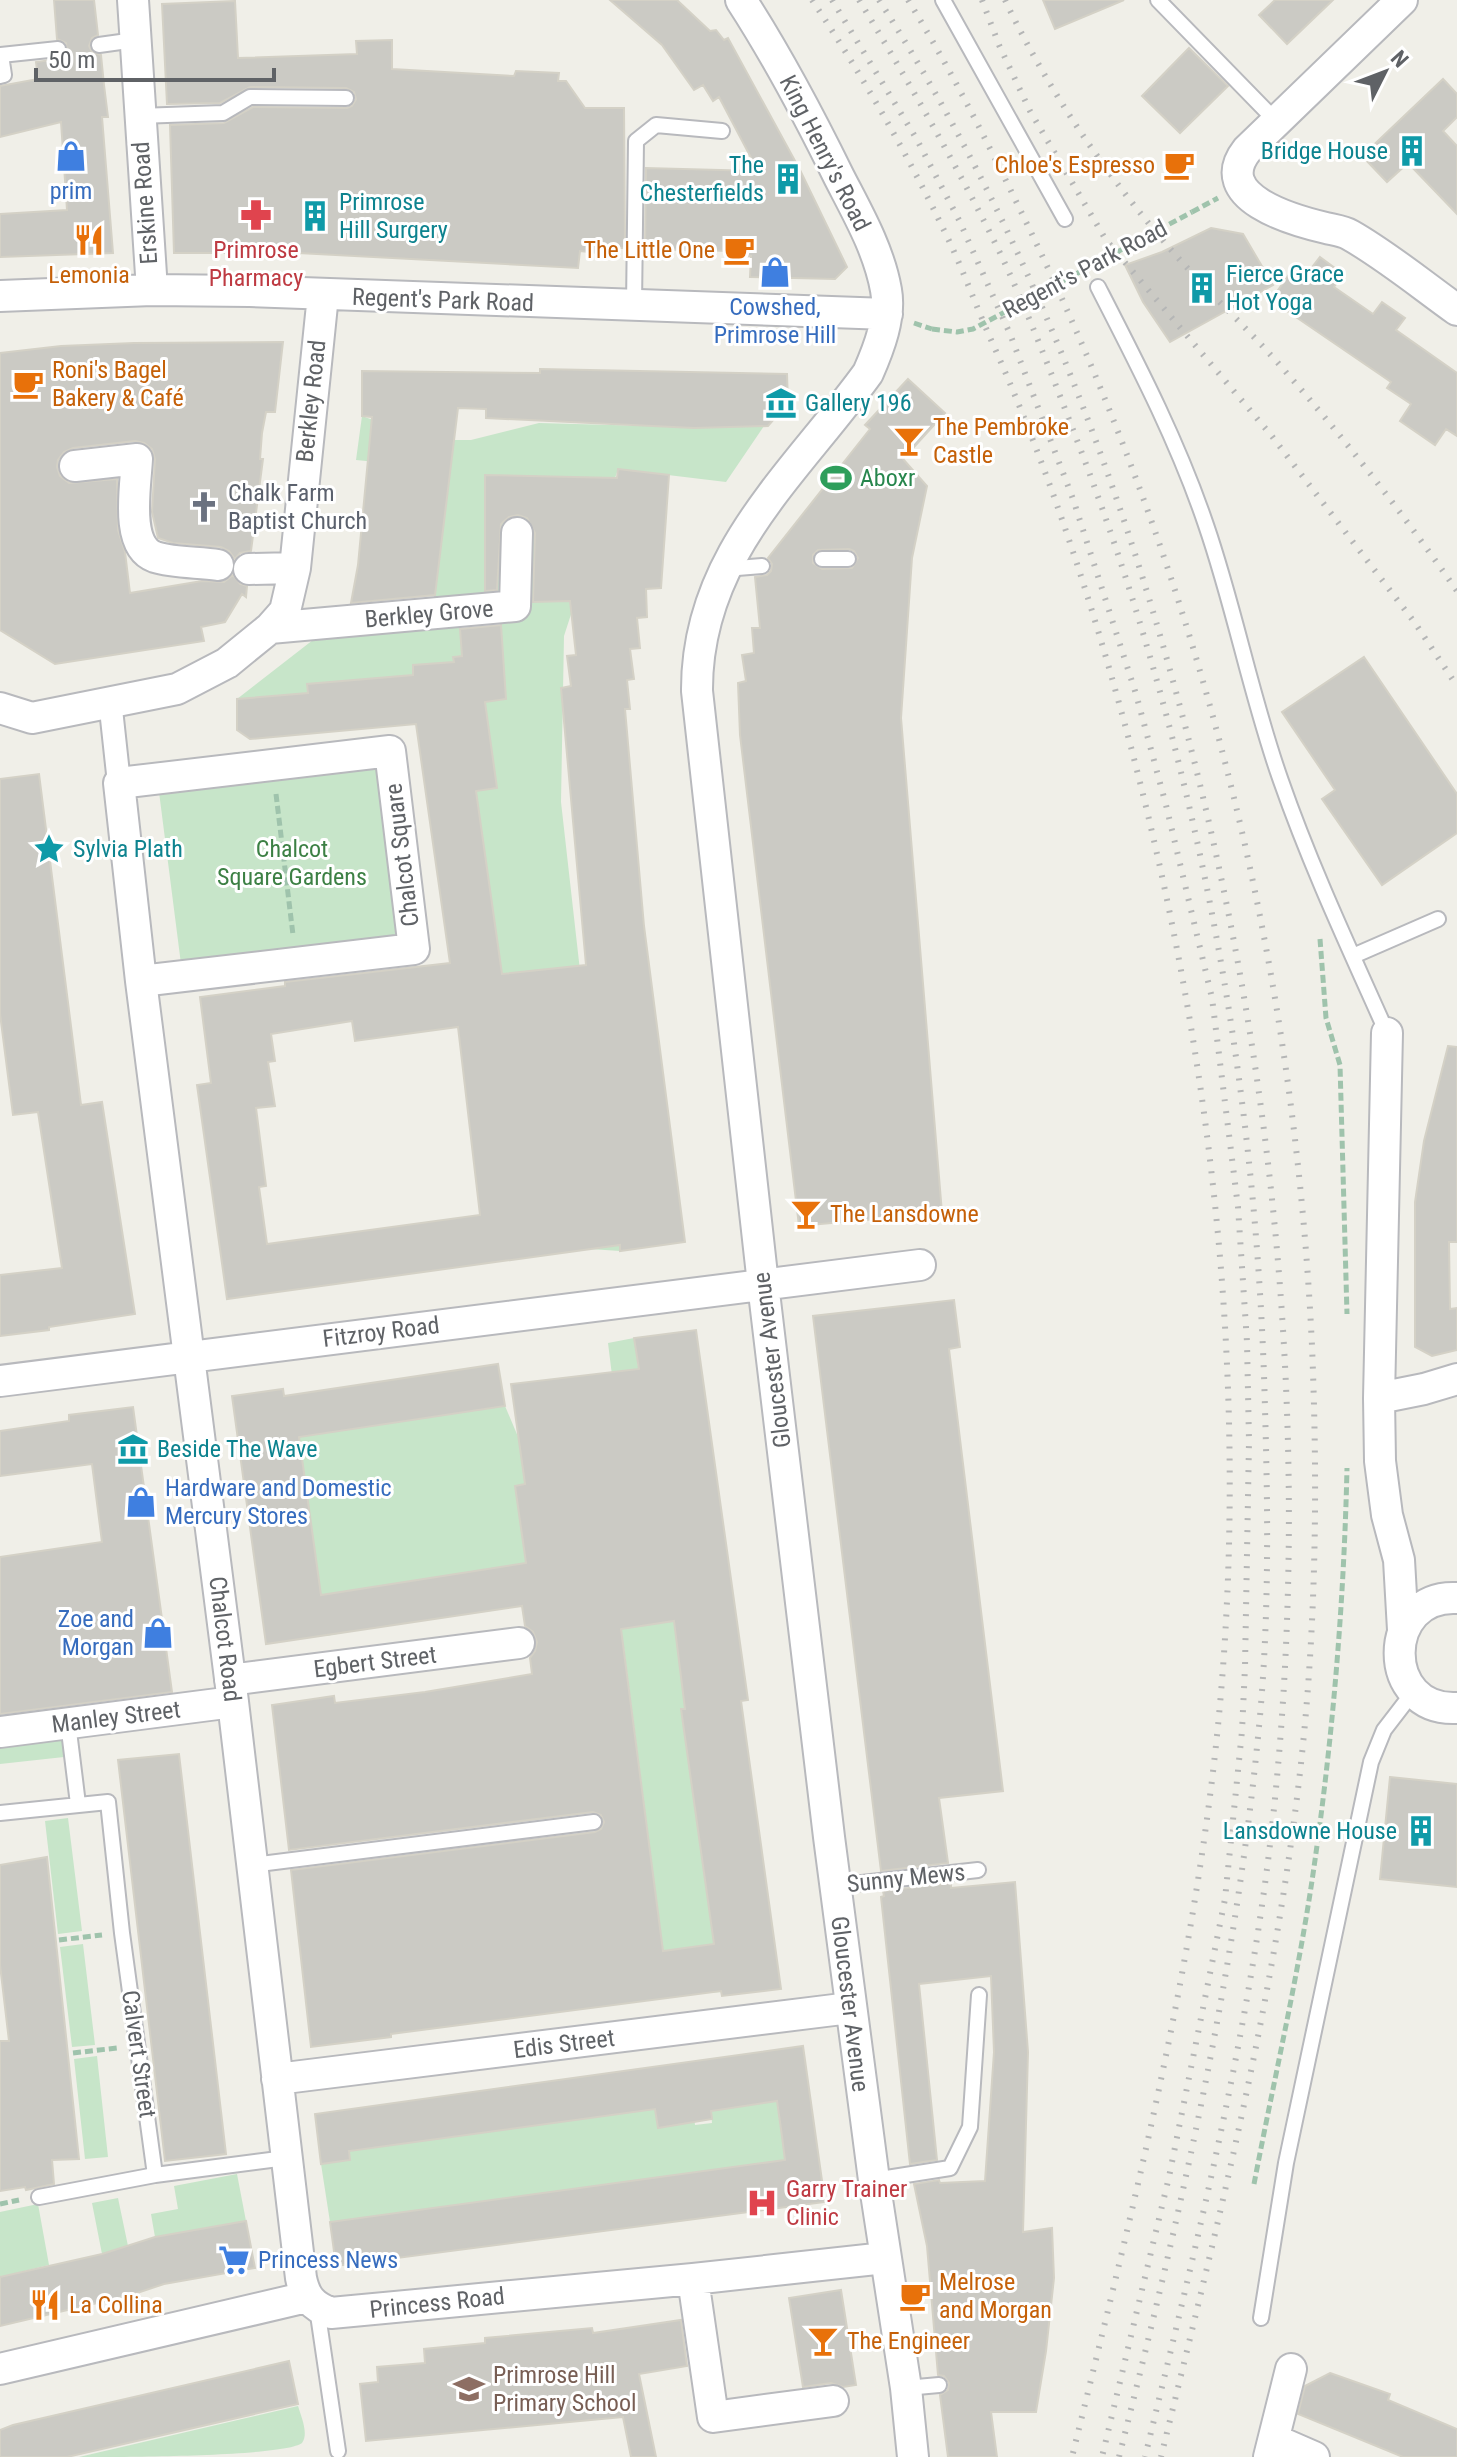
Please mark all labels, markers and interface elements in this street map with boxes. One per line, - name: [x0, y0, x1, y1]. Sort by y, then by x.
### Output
- scale bar: [36, 32, 274, 82]
- north arrow: [1345, 32, 1425, 112]
- text: 50 m: [48, 46, 95, 74]
- text: N: [1386, 46, 1413, 72]
- street label: King Henry's Road: [774, 70, 876, 236]
- building icon: Bridge House: [1395, 134, 1429, 168]
- place label: Bridge House: [1261, 137, 1388, 165]
- shop icon: prim: [54, 139, 88, 173]
- street label: Erskine Road: [127, 141, 163, 265]
- cafe icon: Chloe's Espresso: [1162, 148, 1196, 182]
- place label: The Chesterfields: [640, 151, 764, 207]
- place label: Chloe's Espresso: [994, 151, 1155, 179]
- building icon: The Chesterfields: [771, 162, 805, 196]
- place label: prim: [50, 177, 92, 205]
- place label: Primrose Hill Surgery: [339, 188, 448, 244]
- pharmacy icon: Primrose Pharmacy: [239, 198, 273, 232]
- building icon: Primrose Hill Surgery: [298, 199, 332, 233]
- street label: Regent's Park Road: [998, 214, 1172, 324]
- restaurant icon: Lemonia: [72, 223, 106, 257]
- cafe icon: The Little One: [722, 233, 756, 267]
- place label: Primrose Pharmacy: [209, 236, 303, 292]
- place label: The Little One: [583, 236, 715, 264]
- shop icon: Cowshed, Primrose Hill: [758, 255, 792, 289]
- place label: Fierce Grace Hot Yoga: [1226, 260, 1344, 316]
- place label: Lemonia: [48, 261, 130, 289]
- building icon: Fierce Grace Hot Yoga: [1185, 271, 1219, 305]
- street label: Regent's Park Road: [352, 283, 534, 317]
- place label: Cowshed, Primrose Hill: [714, 293, 836, 349]
- street label: Berkley Road: [291, 338, 331, 464]
- place label: Roni's Bagel Bakery & Café: [52, 356, 184, 412]
- cafe icon: Roni's Bagel Bakery & Café: [11, 367, 45, 401]
- museum icon: Gallery 196: [764, 386, 798, 420]
- place label: Gallery 196: [805, 389, 912, 417]
- place label: The Pembroke Castle: [933, 413, 1069, 469]
- bar icon: The Pembroke Castle: [892, 424, 926, 458]
- sports icon: Aboxr: [819, 461, 853, 495]
- place label: Aboxr: [860, 464, 915, 492]
- place label: Chalk Farm Baptist Church: [228, 479, 367, 535]
- church icon: Chalk Farm Baptist Church: [187, 490, 221, 524]
- street label: Berkley Grove: [363, 594, 495, 634]
- street label: Chalcot Square: [379, 782, 425, 928]
- place icon: Sylvia Plath: [32, 832, 66, 866]
- place label: Sylvia Plath: [73, 835, 183, 863]
- park label: Chalcot Square Gardens: [217, 835, 367, 891]
- bar icon: The Lansdowne: [789, 1197, 823, 1231]
- place label: The Lansdowne: [830, 1200, 979, 1228]
- street label: Gloucester Avenue: [747, 1271, 797, 1449]
- street label: Fitzroy Road: [321, 1311, 441, 1353]
- museum icon: Beside The Wave: [116, 1432, 150, 1466]
- place label: Beside The Wave: [157, 1435, 317, 1463]
- place label: Hardware and Domestic Mercury Stores: [165, 1474, 392, 1530]
- shop icon: Hardware and Domestic Mercury Stores: [124, 1485, 158, 1519]
- street label: Chalcot Road: [203, 1575, 247, 1703]
- place label: Zoe and Morgan: [58, 1605, 134, 1661]
- shop icon: Zoe and Morgan: [141, 1616, 175, 1650]
- street label: Egbert Street: [312, 1641, 438, 1683]
- street label: Manley Street: [50, 1695, 182, 1739]
- building icon: Lansdowne House: [1404, 1814, 1438, 1848]
- place label: Lansdowne House: [1223, 1817, 1397, 1845]
- street label: Sunny Mews: [845, 1858, 967, 1898]
- street label: Gloucester Avenue: [825, 1915, 875, 2093]
- street label: Calvert Street: [116, 1988, 162, 2120]
- street label: Edis Street: [512, 2024, 616, 2064]
- place label: Garry Trainer Clinic: [786, 2175, 907, 2231]
- hospital icon: Garry Trainer Clinic: [745, 2186, 779, 2220]
- supermarket icon: Princess News: [217, 2243, 251, 2277]
- place label: Princess News: [258, 2246, 398, 2274]
- place label: Melrose and Morgan: [939, 2268, 1052, 2324]
- cafe icon: Melrose and Morgan: [898, 2279, 932, 2313]
- street label: Princess Road: [368, 2282, 506, 2324]
- restaurant icon: La Collina: [28, 2288, 62, 2322]
- place label: La Collina: [69, 2291, 163, 2319]
- bar icon: The Engineer: [806, 2324, 840, 2358]
- place label: The Engineer: [847, 2327, 970, 2355]
- place label: Primrose Hill Primary School: [493, 2361, 636, 2417]
- school or university icon: Primrose Hill Primary School: [452, 2372, 486, 2406]

